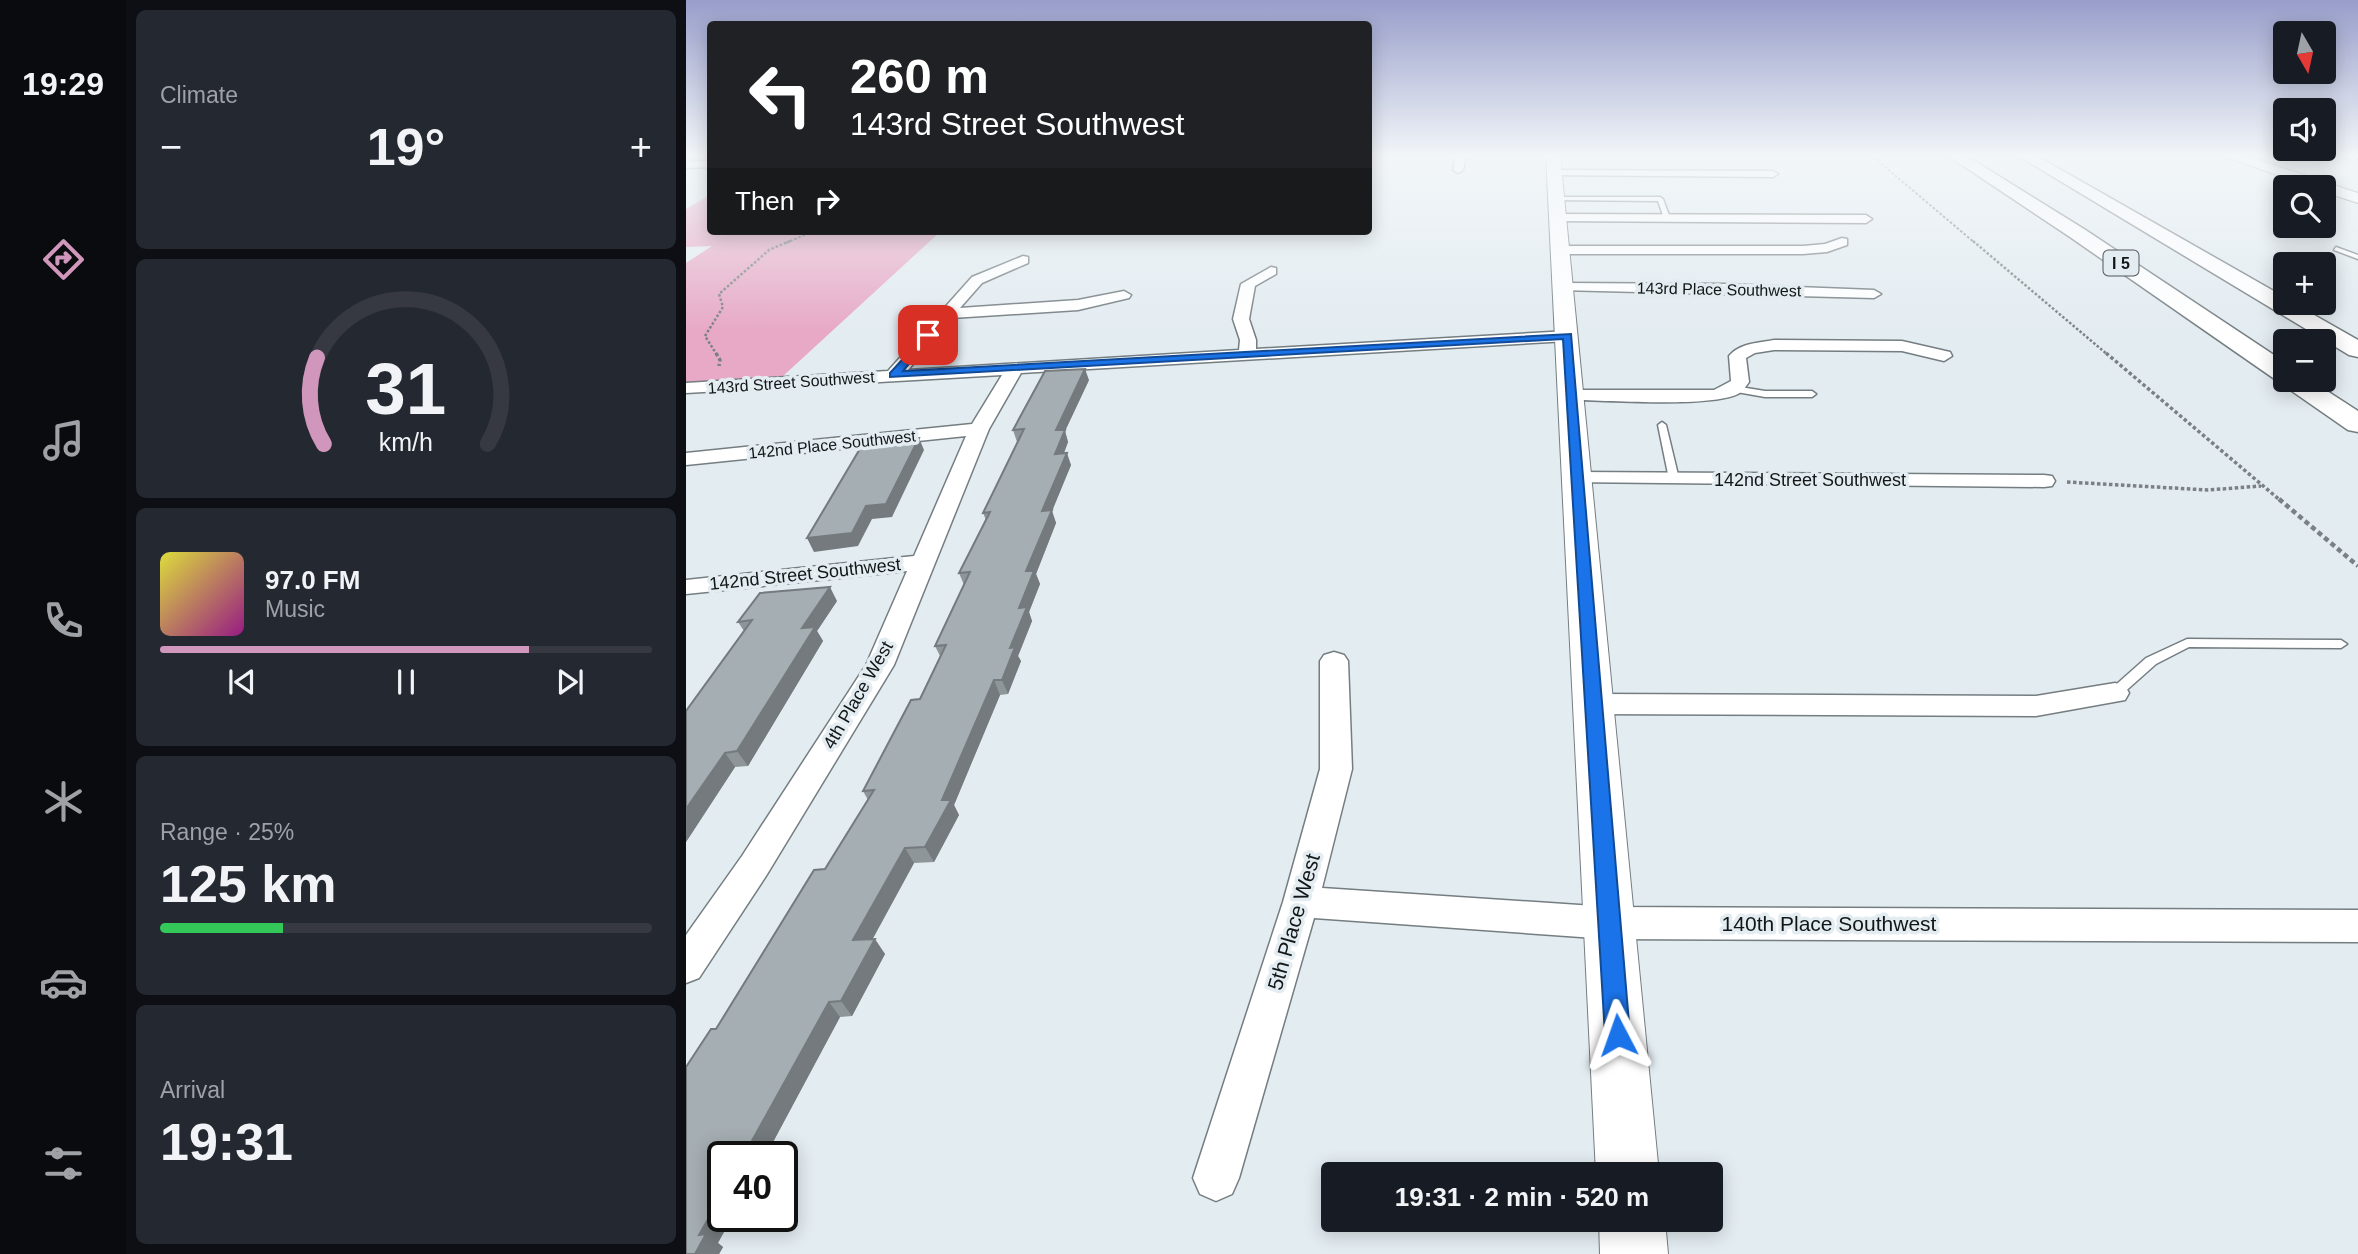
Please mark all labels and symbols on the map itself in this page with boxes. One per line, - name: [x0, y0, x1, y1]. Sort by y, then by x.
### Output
- north arrow: [2273, 21, 2336, 84]
- road number: I 5: [2104, 250, 2138, 276]
- street label: 143rd Place Southwest: [1637, 280, 1802, 299]
- pin: [898, 305, 958, 365]
- street label: 143rd Street Southwest: [707, 368, 876, 397]
- street label: 142nd Place Southwest: [748, 427, 917, 462]
- street label: 142nd Street Southwest: [1714, 470, 1906, 490]
- street label: 142nd Street Southwest: [708, 554, 902, 594]
- street label: 4th Place West: [819, 638, 897, 752]
- street label: 5th Place West: [1263, 851, 1324, 993]
- street label: 140th Place Southwest: [1722, 912, 1937, 935]
- position arrow: [1581, 998, 1655, 1072]
- speed limit sign: 40: [707, 1141, 798, 1232]

